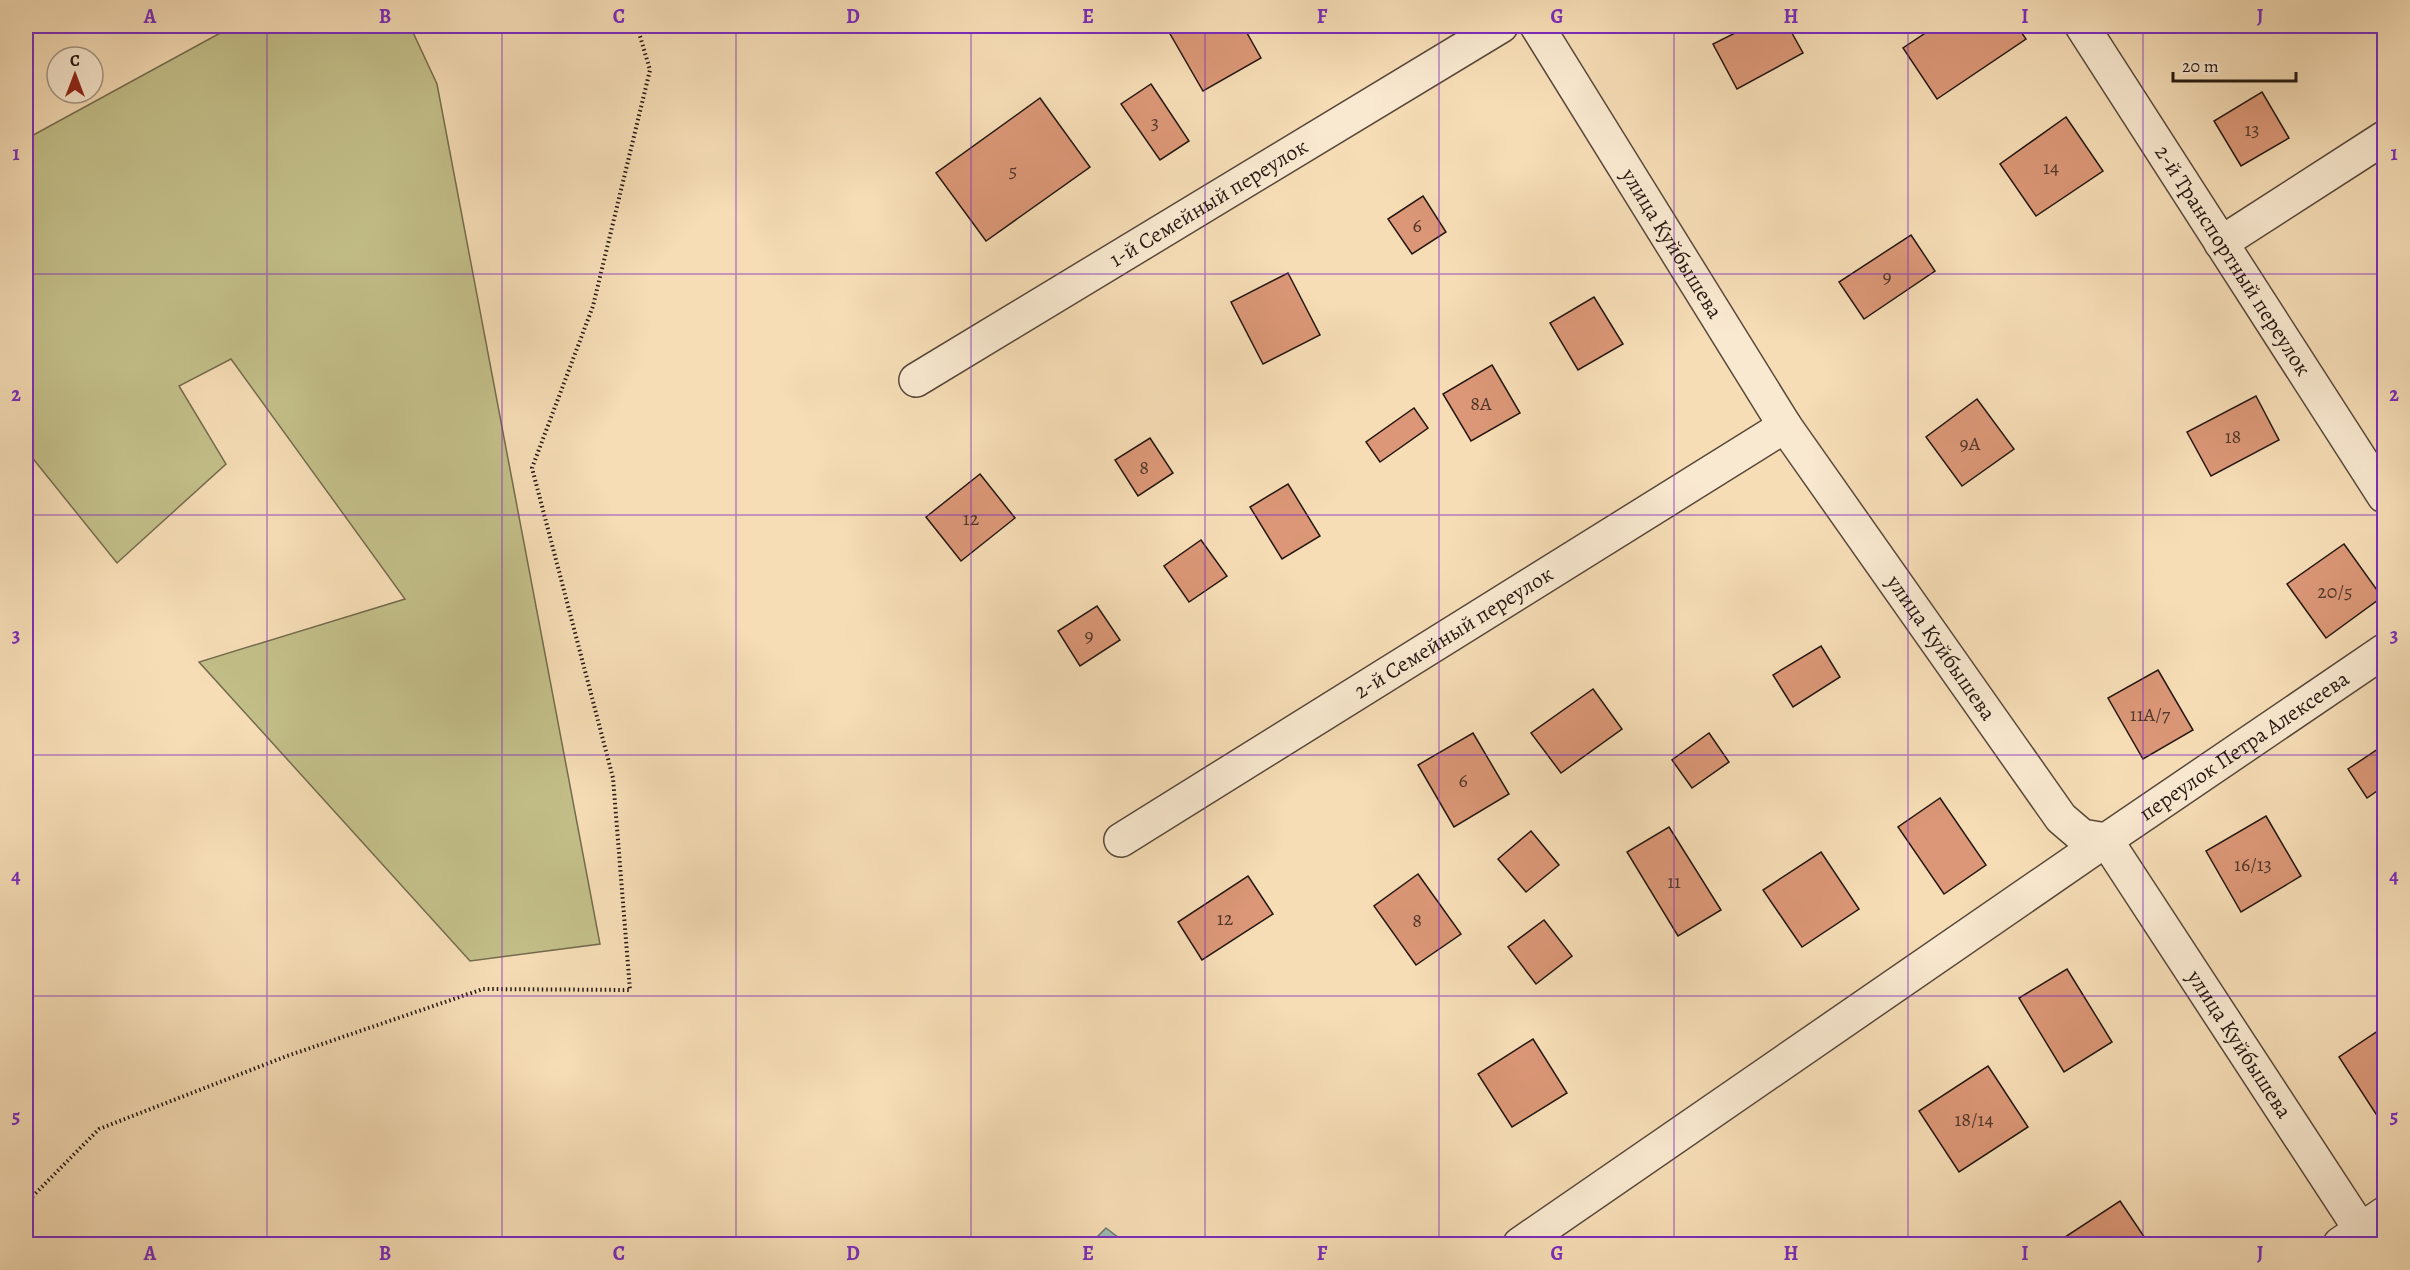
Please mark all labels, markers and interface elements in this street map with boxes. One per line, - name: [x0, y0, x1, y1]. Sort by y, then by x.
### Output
- text: A: [143, 3, 157, 30]
- text: B: [379, 3, 391, 30]
- text: C: [613, 3, 625, 30]
- text: D: [846, 3, 860, 30]
- text: E: [1082, 3, 1094, 30]
- text: F: [1317, 3, 1328, 30]
- text: G: [1550, 3, 1564, 30]
- text: H: [1784, 3, 1799, 30]
- text: I: [2021, 3, 2029, 30]
- text: J: [2257, 3, 2264, 30]
- north arrow: [45, 45, 105, 105]
- scale bar: [2173, 45, 2296, 83]
- text: С: [70, 50, 80, 72]
- text: 20 m: [2182, 54, 2219, 78]
- house number: 3: [1151, 109, 1159, 136]
- house number: 13: [2244, 116, 2260, 143]
- street label: 1-й Семейный переулок: [1104, 131, 1313, 274]
- street label: 2-й Транспортный переулок: [2148, 139, 2318, 382]
- text: 1: [12, 140, 20, 167]
- text: 1: [2390, 140, 2398, 167]
- house number: 14: [2043, 154, 2059, 181]
- house number: 5: [1009, 157, 1017, 184]
- street label: улица Куйбышева: [1613, 162, 1730, 325]
- house number: 6: [1412, 212, 1422, 239]
- house number: 9: [1882, 263, 1892, 290]
- text: 2: [11, 381, 21, 408]
- text: 2: [2389, 381, 2399, 408]
- house number: 8А: [1470, 390, 1492, 417]
- house number: 18: [2225, 423, 2241, 450]
- house number: 9А: [1960, 430, 1981, 457]
- house number: 8: [1139, 454, 1149, 481]
- house number: 12: [963, 505, 980, 532]
- street label: 2-й Семейный переулок: [1348, 559, 1559, 706]
- street label: улица Куйбышева: [1879, 568, 2003, 727]
- house number: 20/5: [2317, 578, 2353, 605]
- text: 3: [12, 622, 20, 649]
- house number: 9: [1084, 622, 1094, 649]
- text: 3: [2390, 622, 2398, 649]
- street label: переулок Петра Алексеева: [2133, 663, 2356, 828]
- house number: 11А/7: [2130, 701, 2171, 728]
- house number: 6: [1458, 767, 1468, 794]
- house number: 16/13: [2234, 851, 2272, 878]
- text: 4: [11, 863, 21, 890]
- text: 4: [2389, 863, 2399, 890]
- house number: 11: [1667, 868, 1681, 895]
- house number: 12: [1217, 905, 1234, 932]
- house number: 8: [1412, 907, 1422, 934]
- street label: улица Куйбышева: [2179, 963, 2299, 1125]
- text: 5: [12, 1103, 20, 1130]
- text: 5: [2390, 1103, 2398, 1130]
- house number: 18/14: [1954, 1106, 1994, 1133]
- text: A: [143, 1240, 157, 1267]
- text: B: [379, 1240, 391, 1267]
- text: C: [613, 1240, 625, 1267]
- text: D: [846, 1240, 860, 1267]
- text: E: [1082, 1240, 1094, 1267]
- text: F: [1317, 1240, 1328, 1267]
- text: G: [1550, 1240, 1564, 1267]
- text: H: [1784, 1240, 1799, 1267]
- text: I: [2021, 1240, 2029, 1267]
- text: J: [2257, 1240, 2264, 1267]

